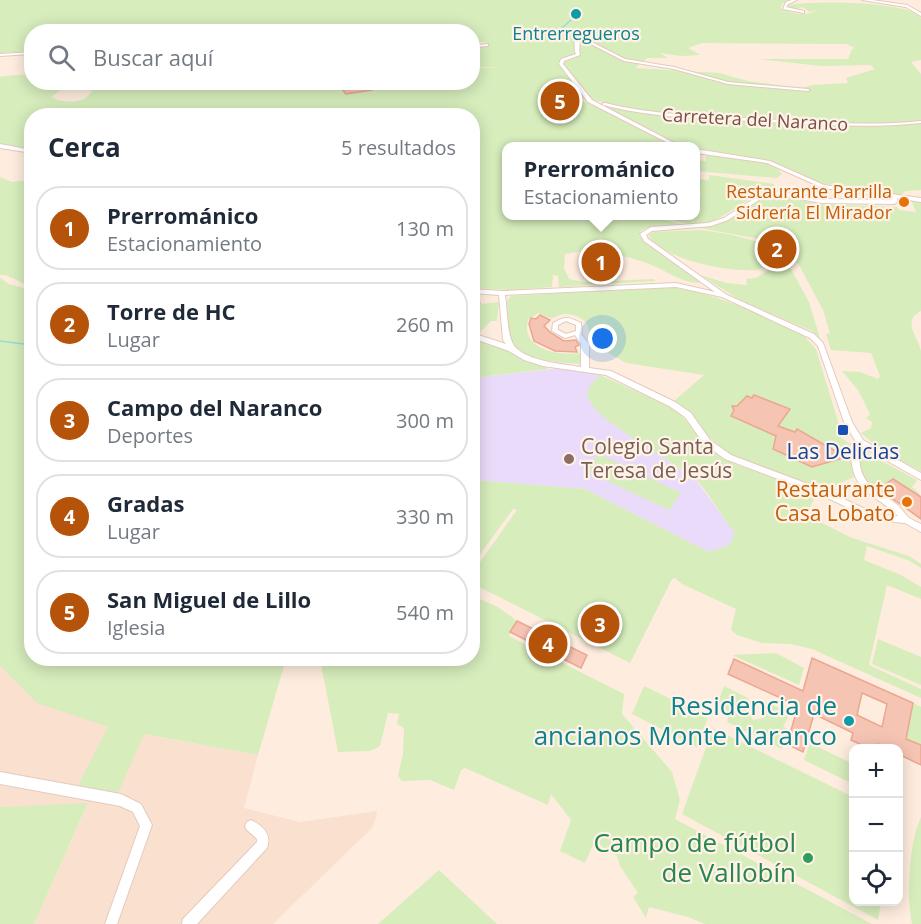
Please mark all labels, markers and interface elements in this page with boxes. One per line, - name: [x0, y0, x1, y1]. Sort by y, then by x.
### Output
- marker: Entrerregueros: [569, 7, 583, 21]
- place label: Entrerregueros: [512, 21, 640, 45]
- search box: [24, 24, 480, 90]
- icon: search: [45, 41, 78, 74]
- text: Buscar aquí: [93, 42, 213, 72]
- pin: 5: [540, 78, 580, 124]
- street label: Carretera del Naranco: [661, 102, 849, 136]
- text: Cerca: [48, 129, 121, 165]
- text: 5 resultados: [341, 134, 456, 161]
- popup: [502, 142, 700, 220]
- text: Prerrománico: [523, 153, 675, 183]
- place label: Restaurante Parrilla Sidrería El Mirador: [726, 179, 893, 224]
- text: Estacionamiento: [523, 183, 679, 210]
- marker: Restaurante Parrilla Sidrería El Mirador: [897, 195, 911, 209]
- text: Prerrománico: [107, 200, 258, 230]
- text: 1: [64, 215, 75, 242]
- text: 130 m: [396, 215, 454, 242]
- pin: 2: [758, 226, 796, 272]
- text: Estacionamiento: [107, 230, 262, 257]
- pin: 1: [582, 240, 620, 284]
- text: Torre de HC: [107, 296, 236, 326]
- text: 2: [64, 311, 75, 338]
- text: 260 m: [396, 311, 454, 338]
- your location: [588, 324, 617, 353]
- text: Lugar: [107, 326, 160, 353]
- text: Campo del Naranco: [107, 392, 322, 422]
- text: 3: [64, 407, 75, 434]
- text: 300 m: [396, 407, 454, 434]
- text: Deportes: [107, 422, 193, 449]
- marker: Las Delicias: [836, 423, 850, 437]
- place label: Colegio Santa Teresa de Jesús: [581, 432, 732, 484]
- place label: Las Delicias: [787, 437, 899, 465]
- marker: Colegio Santa Teresa de Jesús: [562, 452, 576, 466]
- place label: Restaurante Casa Lobato: [775, 475, 895, 527]
- text: Gradas: [107, 488, 184, 518]
- marker: Restaurante Casa Lobato: [900, 495, 914, 509]
- text: 4: [64, 503, 75, 530]
- text: 330 m: [396, 503, 454, 530]
- text: Lugar: [107, 518, 160, 545]
- text: San Miguel de Lillo: [107, 584, 311, 614]
- text: 5: [64, 599, 75, 626]
- text: 540 m: [396, 599, 454, 626]
- pin: 3: [580, 602, 620, 646]
- text: Iglesia: [107, 614, 165, 641]
- pin: 4: [528, 622, 568, 666]
- place label: Residencia de ancianos Monte Naranco: [534, 687, 837, 753]
- marker: Residencia de ancianos Monte Naranco: [842, 714, 856, 728]
- map controls: [849, 744, 903, 906]
- button: +: [849, 744, 903, 798]
- button: −: [849, 798, 903, 852]
- place label: Campo de fútbol de Vallobín: [593, 824, 796, 890]
- marker: Campo de fútbol de Vallobín: [801, 851, 815, 865]
- button: locate: [849, 852, 903, 906]

